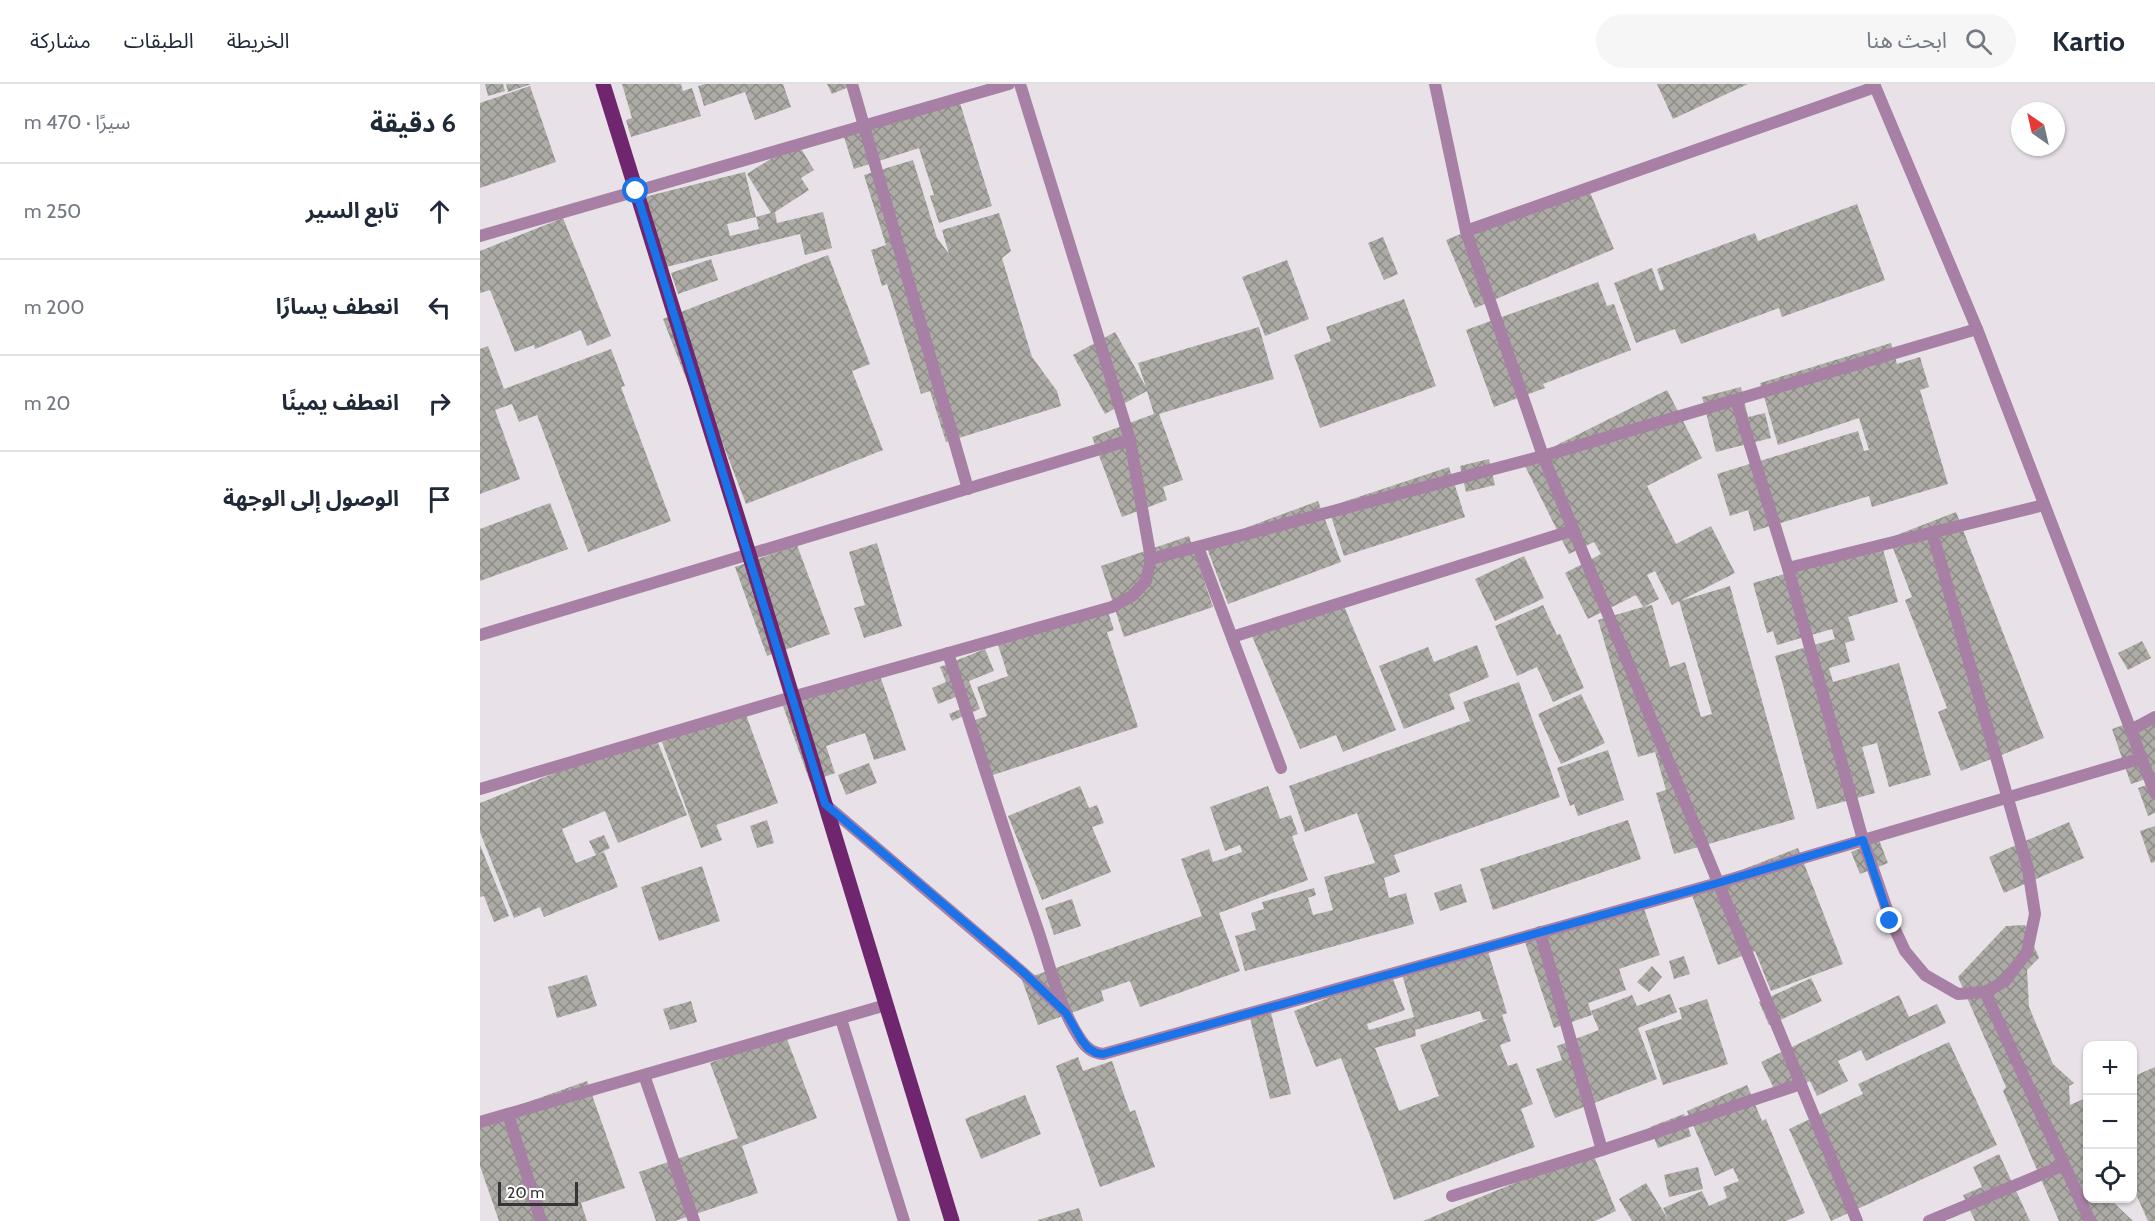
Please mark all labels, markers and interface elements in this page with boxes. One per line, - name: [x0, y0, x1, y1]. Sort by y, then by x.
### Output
- search box: [1596, 14, 2016, 68]
- text: Kartio: [2052, 24, 2125, 58]
- icon: search: [1962, 25, 1995, 58]
- text: ابحث هنا: [1866, 27, 1947, 54]
- text: مشاركة: [30, 28, 91, 53]
- text: الطبقات: [124, 28, 194, 53]
- text: الخريطة: [227, 28, 290, 53]
- north arrow: [2011, 102, 2065, 156]
- text: 6 دقيقة: [370, 107, 456, 139]
- text: سيرًا · 470 m: [24, 110, 131, 134]
- route start: [622, 177, 648, 203]
- icon: ahead: [423, 195, 456, 228]
- text: تابع السير: [306, 197, 399, 224]
- text: 250 m: [24, 199, 81, 223]
- icon: left: [423, 291, 456, 324]
- text: انعطف يسارًا: [276, 293, 399, 320]
- text: 200 m: [24, 295, 84, 319]
- icon: right: [423, 387, 456, 420]
- text: انعطف يمينًا: [282, 389, 399, 416]
- text: 20 m: [24, 391, 71, 415]
- icon: arrive: [423, 483, 456, 516]
- text: الوصول إلى الوجهة: [223, 485, 399, 512]
- route end: [1876, 907, 1902, 933]
- map controls: [2083, 1041, 2137, 1203]
- button: +: [2083, 1041, 2137, 1095]
- button: −: [2083, 1095, 2137, 1149]
- button: locate: [2083, 1149, 2137, 1203]
- scale bar: [498, 1179, 578, 1206]
- text: 20 m: [507, 1183, 544, 1202]

